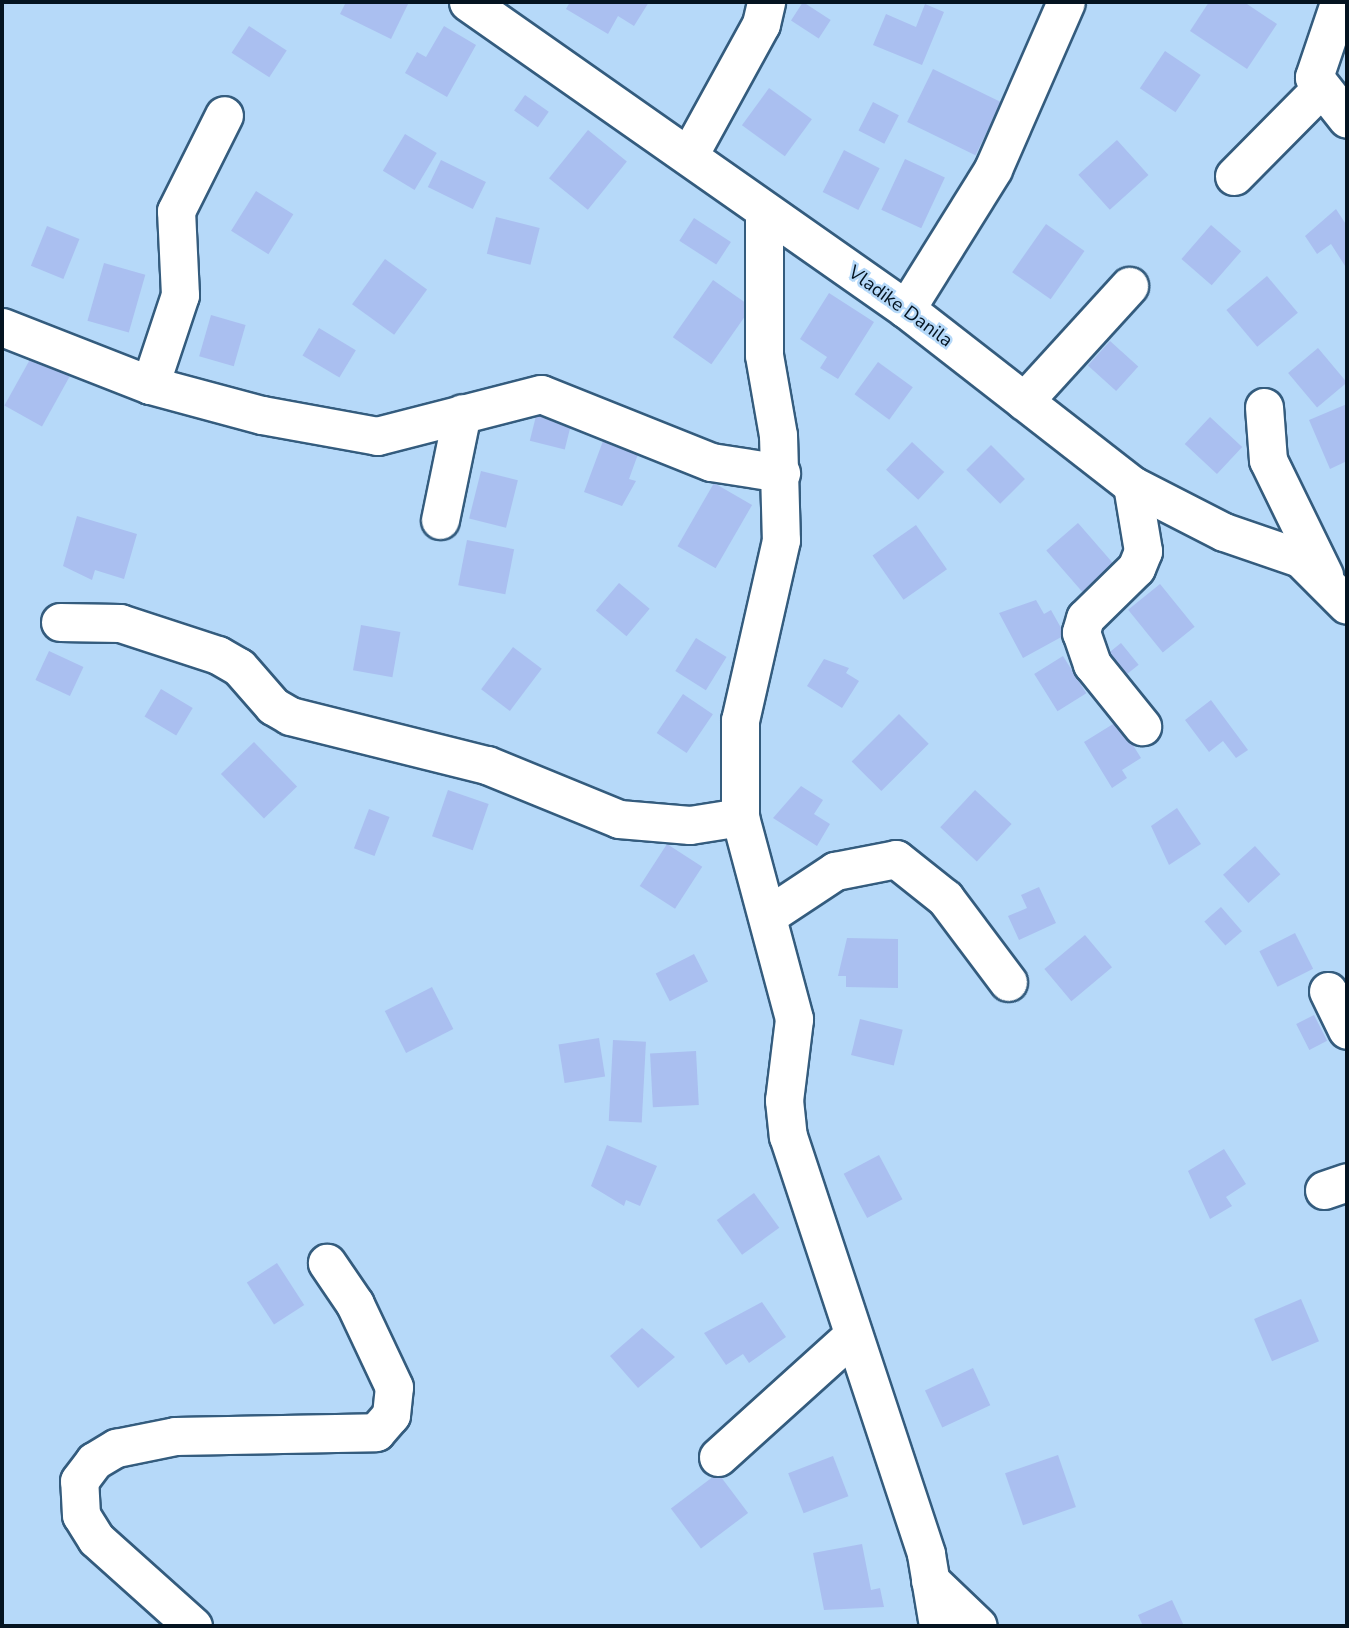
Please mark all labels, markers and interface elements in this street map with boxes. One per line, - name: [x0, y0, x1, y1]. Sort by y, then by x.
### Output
- street label: Vladike Danila: [843, 261, 957, 353]

